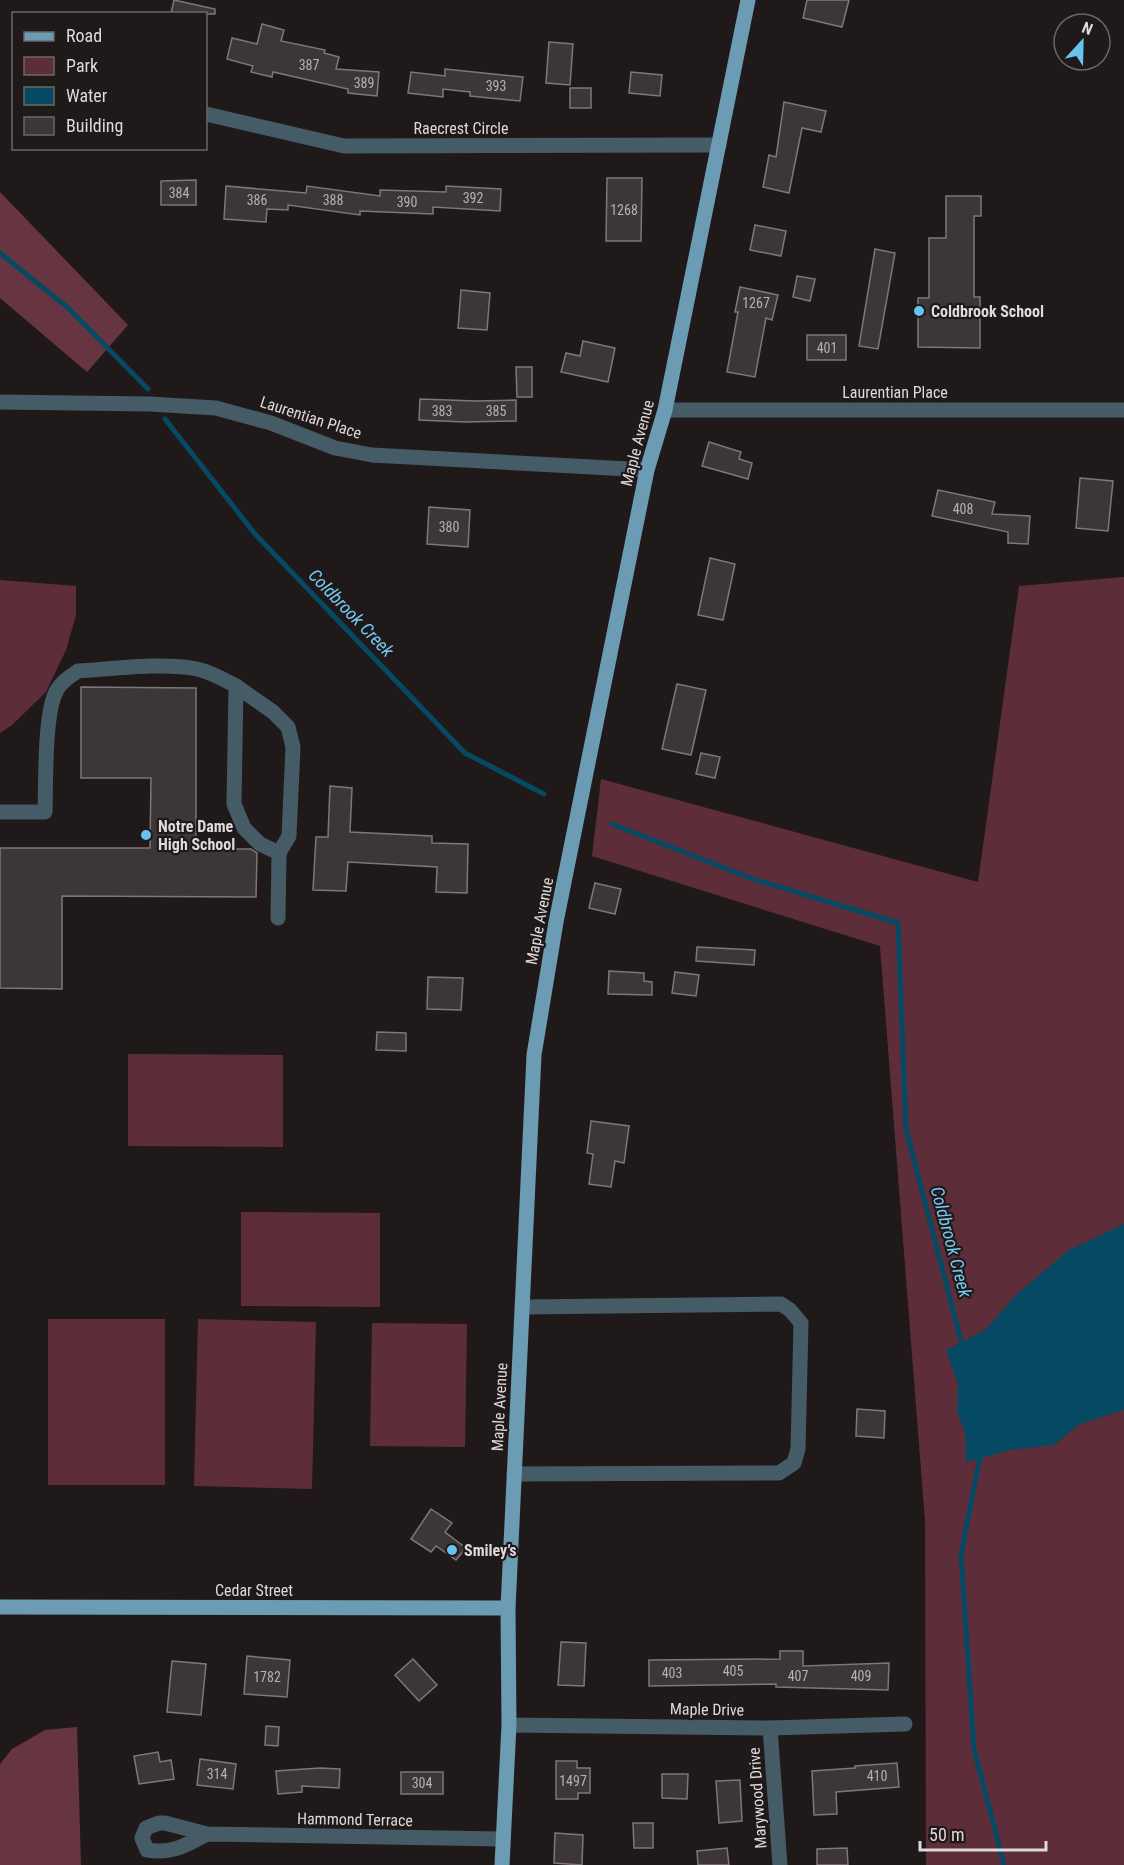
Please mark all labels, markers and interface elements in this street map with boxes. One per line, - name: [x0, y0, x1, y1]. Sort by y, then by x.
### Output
- legend: [12, 12, 207, 150]
- north arrow: [1052, 12, 1112, 72]
- text: N: [1079, 18, 1096, 39]
- text: Road: [66, 25, 102, 46]
- text: Park: [66, 55, 98, 76]
- house number: 387: [299, 57, 319, 73]
- house number: 389: [354, 75, 374, 91]
- house number: 393: [486, 78, 506, 94]
- text: Water: [66, 85, 108, 106]
- text: Building: [66, 115, 123, 136]
- street label: Raecrest Circle: [413, 119, 509, 138]
- house number: 384: [169, 185, 189, 201]
- house number: 392: [463, 190, 483, 206]
- house number: 386: [247, 192, 267, 208]
- house number: 388: [323, 192, 343, 208]
- house number: 390: [397, 194, 417, 210]
- house number: 1268: [610, 202, 638, 218]
- house number: 1267: [742, 295, 770, 311]
- place label: Coldbrook School: [931, 302, 1044, 321]
- marker: Coldbrook School: [912, 304, 926, 318]
- house number: 401: [817, 340, 837, 356]
- street label: Laurentian Place: [842, 383, 948, 402]
- street label: Laurentian Place: [258, 392, 364, 443]
- street label: Maple Avenue: [617, 398, 658, 488]
- house number: 383: [432, 403, 452, 419]
- house number: 385: [486, 403, 506, 419]
- house number: 408: [953, 501, 973, 517]
- house number: 380: [439, 519, 459, 535]
- water label: Coldbrook Creek: [304, 564, 399, 662]
- place label: Notre Dame High School: [158, 817, 235, 854]
- marker: Notre Dame High School: [139, 828, 153, 842]
- street label: Maple Avenue: [522, 876, 557, 966]
- water label: Coldbrook Creek: [927, 1184, 977, 1301]
- street label: Maple Avenue: [488, 1362, 511, 1452]
- place label: Smiley’s: [464, 1541, 516, 1560]
- marker: Smiley’s: [445, 1543, 459, 1557]
- street label: Cedar Street: [215, 1581, 293, 1600]
- house number: 405: [723, 1663, 743, 1679]
- house number: 403: [662, 1665, 682, 1681]
- house number: 407: [788, 1668, 808, 1684]
- house number: 409: [851, 1668, 871, 1684]
- house number: 1782: [253, 1669, 281, 1685]
- street label: Maple Drive: [670, 1699, 744, 1720]
- street label: Marywood Drive: [744, 1747, 771, 1849]
- house number: 314: [207, 1766, 227, 1782]
- house number: 410: [867, 1768, 887, 1784]
- house number: 1497: [559, 1773, 587, 1789]
- house number: 304: [412, 1775, 432, 1791]
- street label: Hammond Terrace: [297, 1809, 413, 1830]
- scale bar: [920, 1814, 1046, 1852]
- text: 50 m: [929, 1824, 964, 1845]

